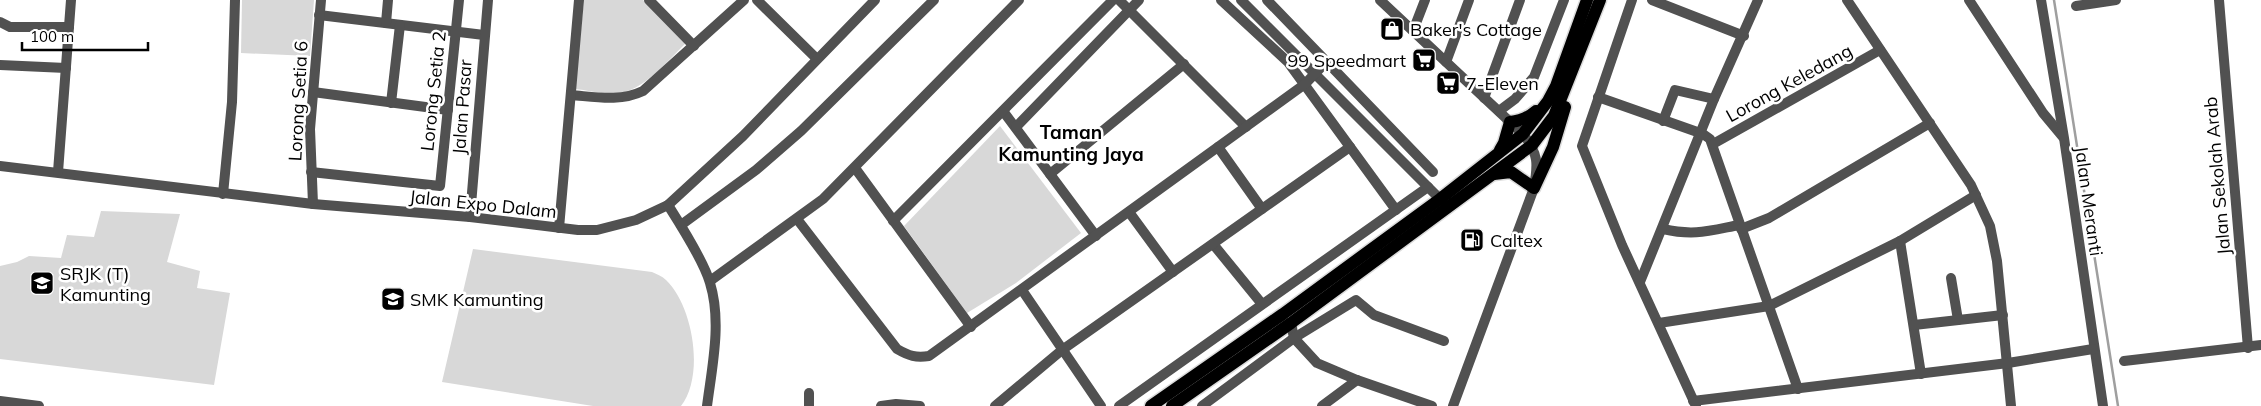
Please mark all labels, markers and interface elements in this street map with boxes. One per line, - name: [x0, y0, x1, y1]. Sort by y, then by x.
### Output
- shop icon: Baker's Cottage: [1379, 16, 1405, 42]
- place label: Baker's Cottage: [1410, 18, 1542, 41]
- scale bar: [22, 20, 149, 52]
- text: 100 m: [30, 27, 74, 46]
- street label: Lorong Setia 2: [415, 30, 451, 152]
- street label: Lorong Keledang: [1722, 39, 1856, 127]
- street label: Lorong Setia 6: [283, 40, 313, 162]
- supermarket icon: 99 Speedmart: [1411, 47, 1437, 73]
- place label: 99 Speedmart: [1287, 49, 1406, 72]
- street label: Jalan Pasar: [447, 58, 477, 155]
- supermarket icon: 7-Eleven: [1435, 70, 1461, 96]
- place label: 7-Eleven: [1466, 72, 1539, 95]
- street label: Jalan Sekolah Arab: [2199, 96, 2235, 256]
- district label: Taman Kamunting Jaya: [998, 120, 1144, 166]
- street label: Jalan Meranti: [2070, 145, 2108, 257]
- street label: Jalan Expo Dalam: [408, 185, 558, 223]
- fuel station icon: Caltex: [1459, 227, 1485, 253]
- place label: Caltex: [1490, 229, 1543, 252]
- place label: SRJK (T) Kamunting: [60, 262, 151, 306]
- school or university icon: SRJK (T) Kamunting: [29, 270, 55, 296]
- school or university icon: SMK Kamunting: [380, 286, 406, 312]
- place label: SMK Kamunting: [410, 288, 544, 311]

